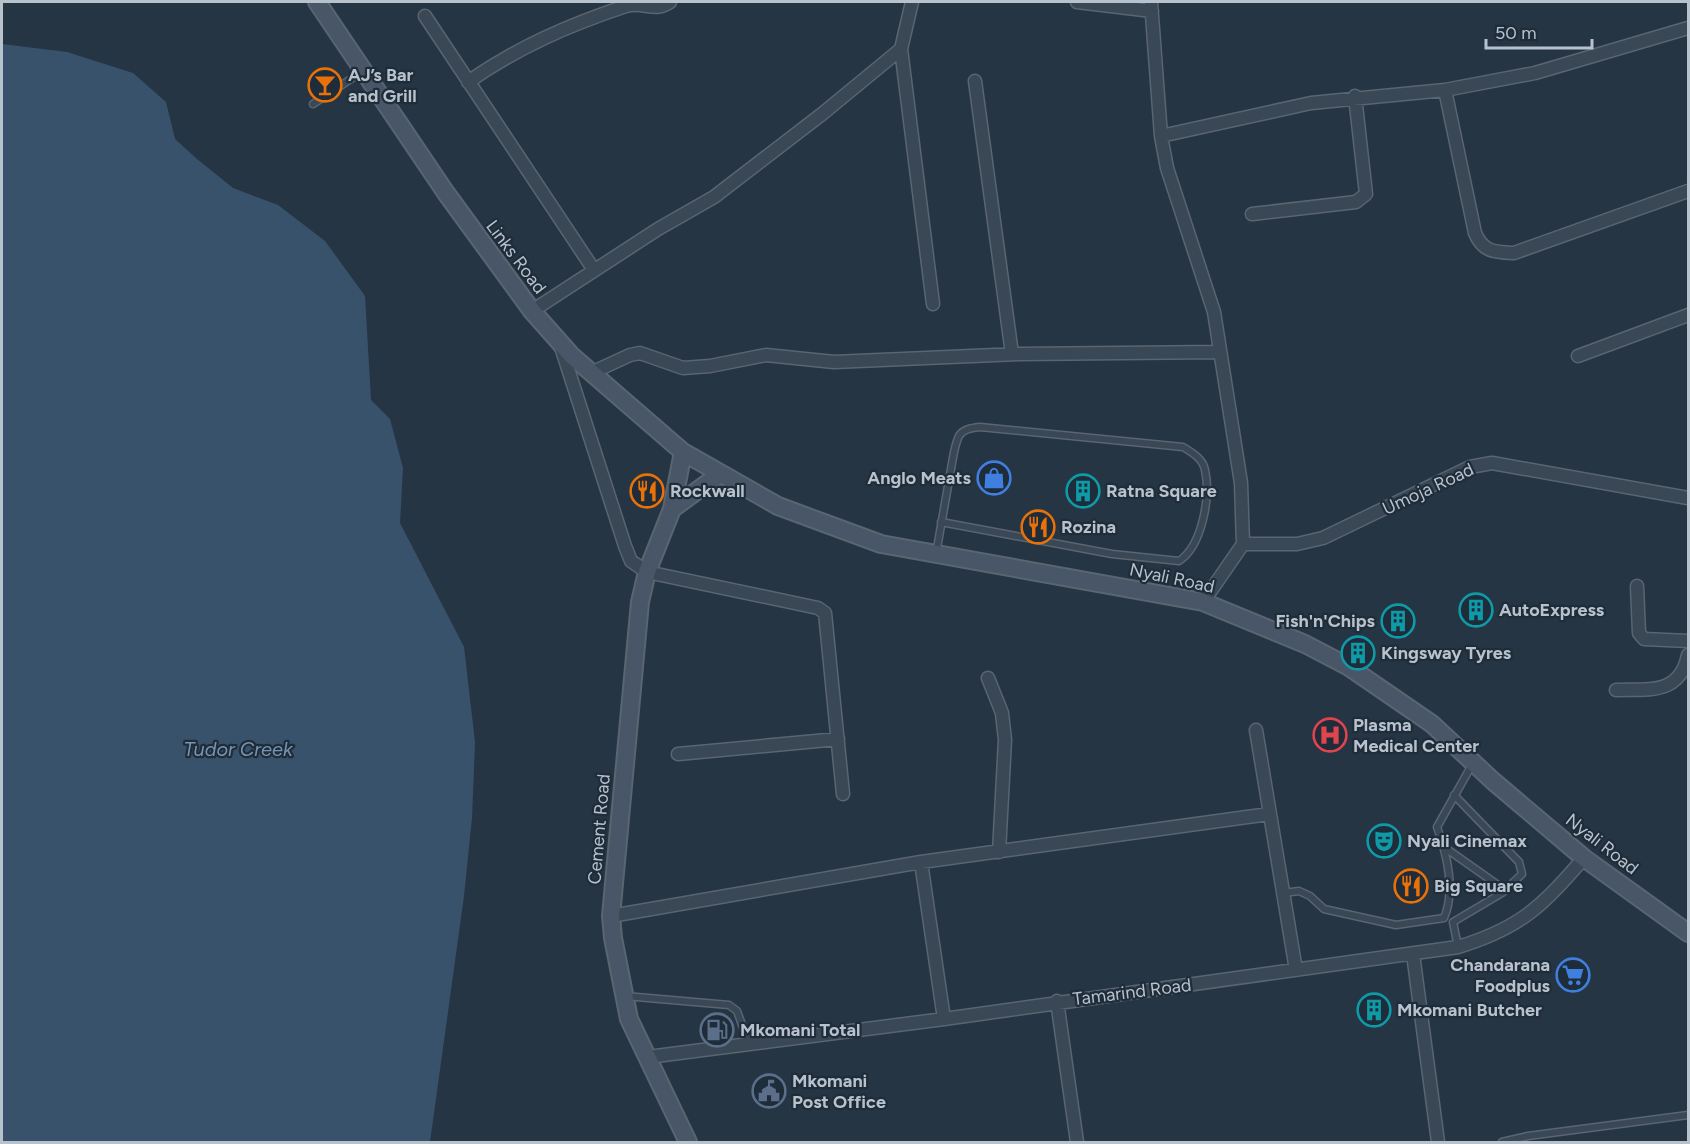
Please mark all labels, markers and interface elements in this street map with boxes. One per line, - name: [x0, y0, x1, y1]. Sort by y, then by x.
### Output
- scale bar: [1486, 12, 1592, 50]
- text: 50 m: [1495, 22, 1537, 44]
- place label: AJ’s Bar and Grill: [348, 64, 417, 107]
- bar icon: AJ’s Bar and Grill: [307, 67, 343, 103]
- street label: Links Road: [481, 216, 551, 298]
- street label: Umoja Road: [1379, 458, 1477, 520]
- shop icon: Anglo Meats: [976, 460, 1012, 496]
- place label: Anglo Meats: [867, 467, 972, 489]
- restaurant icon: Rockwall: [629, 473, 665, 509]
- building icon: Ratna Square: [1065, 473, 1101, 509]
- place label: Rockwall: [670, 480, 745, 502]
- place label: Ratna Square: [1106, 480, 1217, 502]
- restaurant icon: Rozina: [1020, 509, 1056, 545]
- place label: Rozina: [1061, 516, 1116, 538]
- street label: Nyali Road: [1127, 558, 1217, 598]
- building icon: AutoExpress: [1458, 592, 1494, 628]
- place label: AutoExpress: [1499, 599, 1605, 621]
- building icon: Fish'n'Chips: [1380, 603, 1416, 639]
- place label: Fish'n'Chips: [1275, 610, 1376, 632]
- building icon: Kingsway Tyres: [1340, 635, 1376, 671]
- place label: Kingsway Tyres: [1381, 642, 1512, 664]
- place label: Plasma Medical Center: [1353, 714, 1479, 757]
- hospital icon: Plasma Medical Center: [1312, 717, 1348, 753]
- water label: Tudor Creek: [183, 737, 294, 761]
- street label: Cement Road: [583, 773, 615, 885]
- street label: Nyali Road: [1561, 809, 1643, 879]
- theatre icon: Nyali Cinemax: [1366, 823, 1402, 859]
- place label: Nyali Cinemax: [1407, 830, 1527, 852]
- restaurant icon: Big Square: [1393, 868, 1429, 904]
- place label: Big Square: [1434, 875, 1523, 897]
- place label: Chandarana Foodplus: [1450, 954, 1551, 997]
- supermarket icon: Chandarana Foodplus: [1555, 957, 1591, 993]
- street label: Tamarind Road: [1071, 974, 1193, 1010]
- building icon: Mkomani Butcher: [1356, 992, 1392, 1028]
- place label: Mkomani Butcher: [1397, 999, 1542, 1021]
- fuel station icon: Mkomani Total: [699, 1012, 735, 1048]
- place label: Mkomani Total: [740, 1019, 861, 1041]
- place label: Mkomani Post Office: [792, 1070, 886, 1113]
- public building icon: Mkomani Post Office: [751, 1073, 787, 1109]

